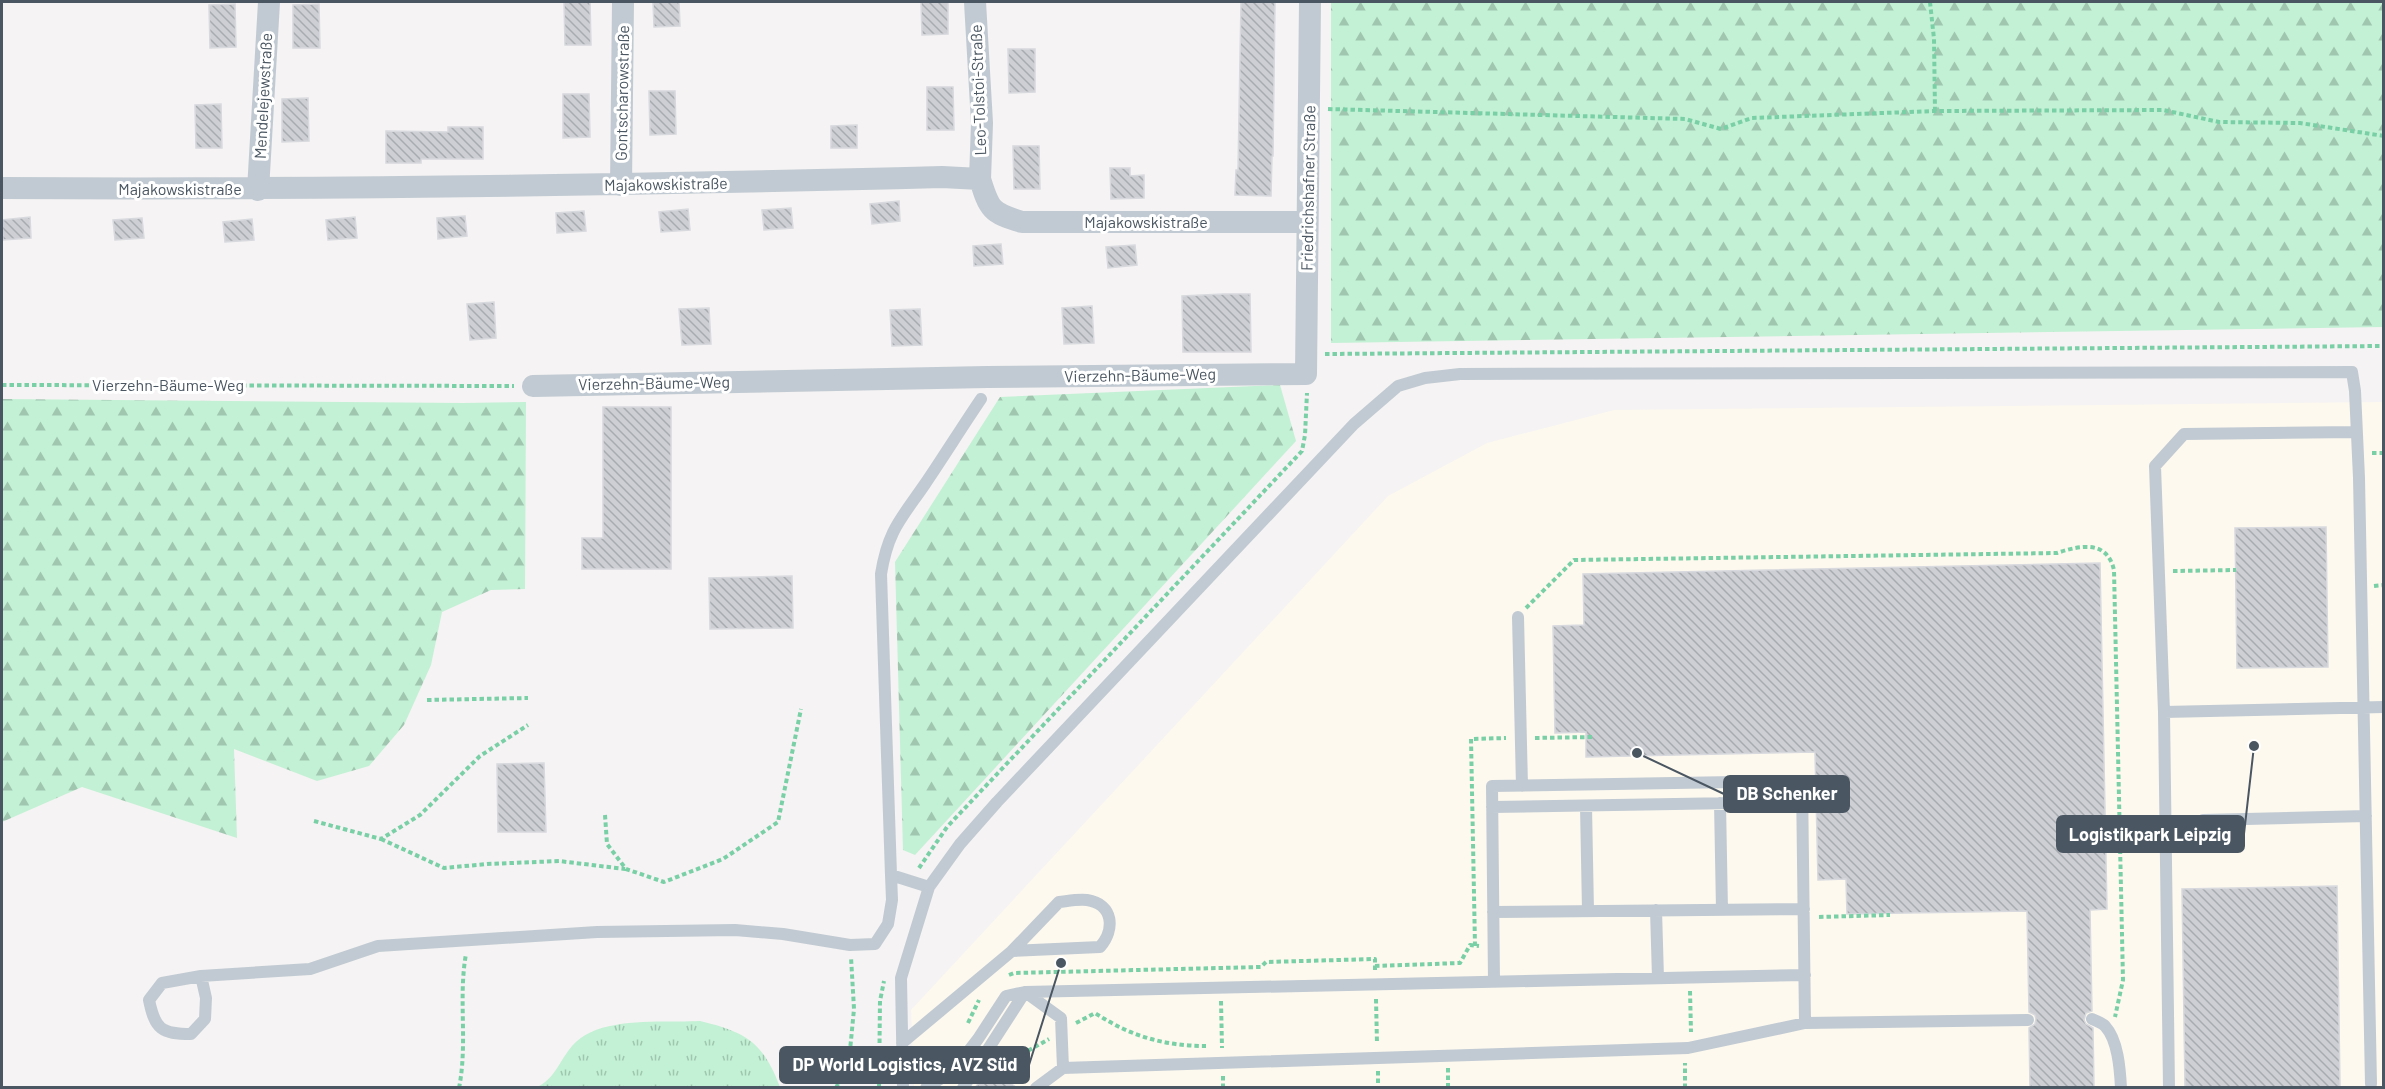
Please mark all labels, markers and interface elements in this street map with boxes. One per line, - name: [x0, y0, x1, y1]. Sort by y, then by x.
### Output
- street label: Leo-Tolstoi-Straße: [966, 24, 989, 156]
- street label: Gontscharowstraße: [611, 25, 632, 161]
- street label: Mendelejewstraße: [250, 32, 275, 159]
- street label: Friedrichshafner Straße: [1297, 105, 1318, 271]
- street label: Majakowskistraße: [604, 173, 728, 194]
- street label: Majakowskistraße: [118, 179, 242, 198]
- street label: Majakowskistraße: [1084, 212, 1208, 231]
- street label: Vierzehn-Bäume-Weg: [1064, 364, 1216, 385]
- street label: Vierzehn-Bäume-Weg: [578, 372, 730, 393]
- street label: Vierzehn-Bäume-Weg: [92, 375, 244, 394]
- callout: DB Schenker: [1724, 776, 1849, 812]
- text: DB Schenker: [1736, 782, 1838, 804]
- callout: Logistikpark Leipzig: [2057, 816, 2244, 852]
- text: Logistikpark Leipzig: [2069, 823, 2231, 845]
- callout: DP World Logistics, AVZ Süd: [780, 1047, 1029, 1083]
- text: DP World Logistics, AVZ Süd: [793, 1053, 1017, 1075]

